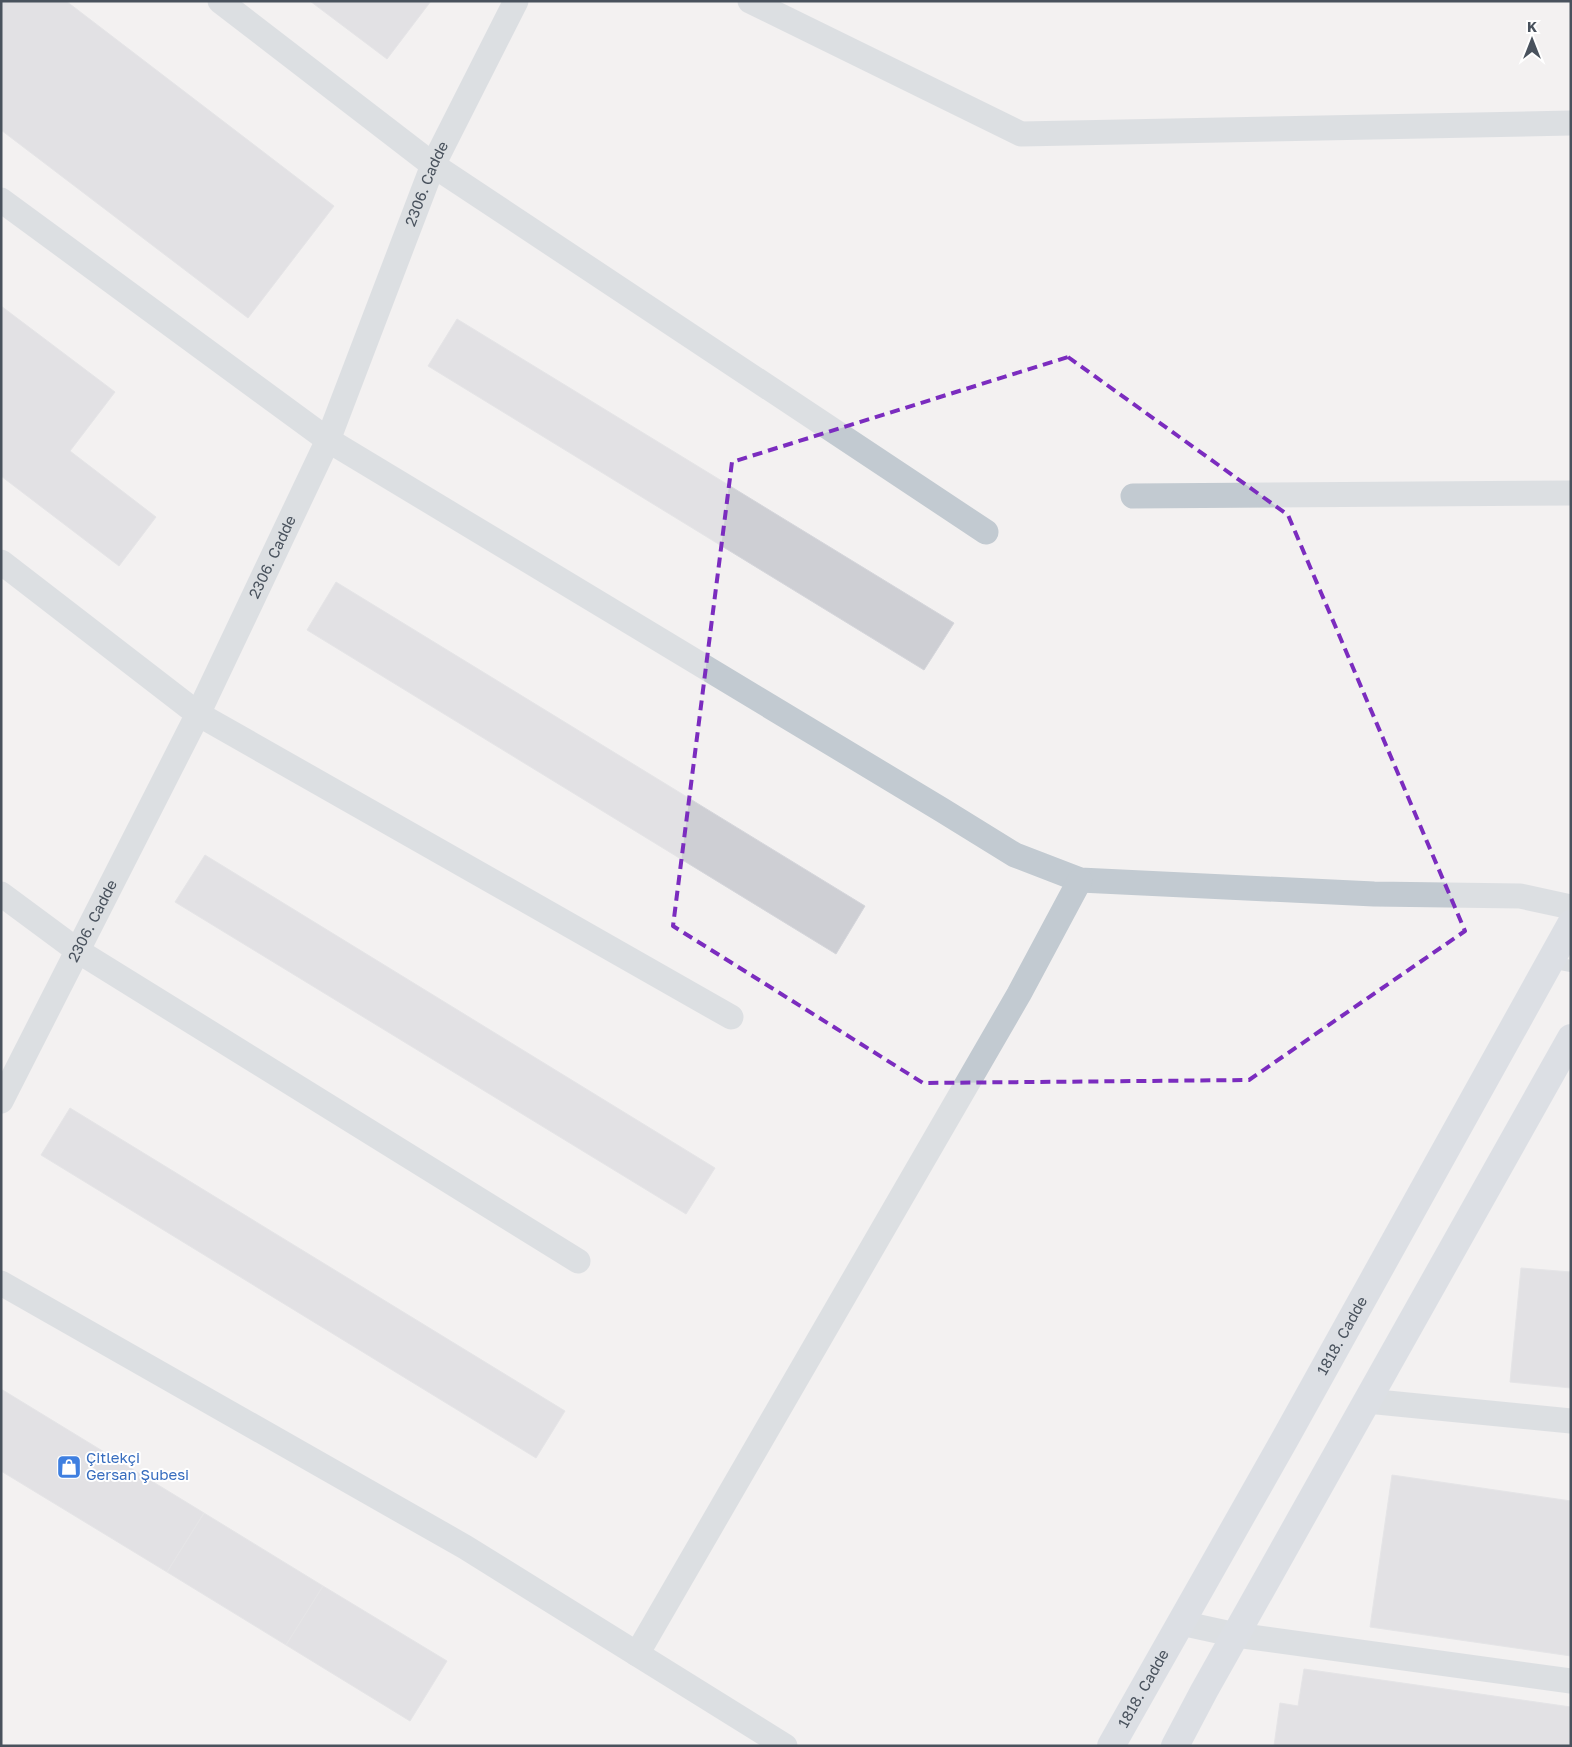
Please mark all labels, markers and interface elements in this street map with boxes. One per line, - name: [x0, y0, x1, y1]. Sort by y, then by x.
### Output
- north arrow: [1507, 15, 1557, 65]
- text: K: [1527, 18, 1537, 35]
- street label: 2306. Cadde: [401, 138, 452, 228]
- street label: 2306. Cadde: [244, 512, 299, 601]
- street label: 2306. Cadde: [63, 876, 120, 965]
- street label: 1818. Cadde: [1312, 1293, 1371, 1378]
- place label: Çitlekçi Gersan Şubesi: [86, 1448, 189, 1483]
- shop icon: Çitlekçi Gersan Şubesi: [56, 1454, 82, 1480]
- street label: 1818. Cadde: [1113, 1646, 1172, 1730]

